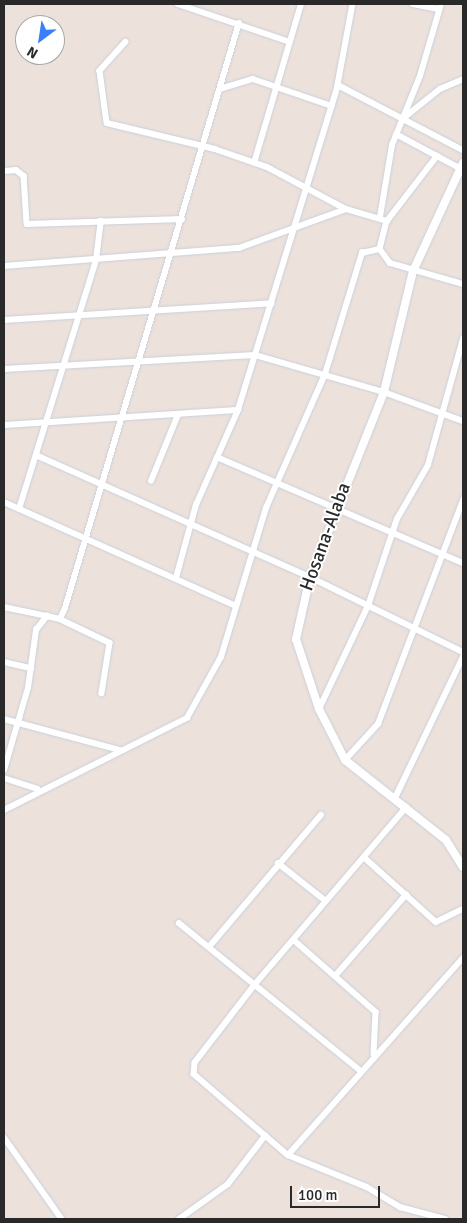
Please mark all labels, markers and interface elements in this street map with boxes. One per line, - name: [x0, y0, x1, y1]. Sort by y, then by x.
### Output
- north arrow: [15, 15, 65, 65]
- text: N: [24, 43, 41, 62]
- street label: Hosana-Alaba: [296, 480, 356, 594]
- scale bar: [292, 1176, 382, 1208]
- text: 100 m: [298, 1186, 338, 1204]

